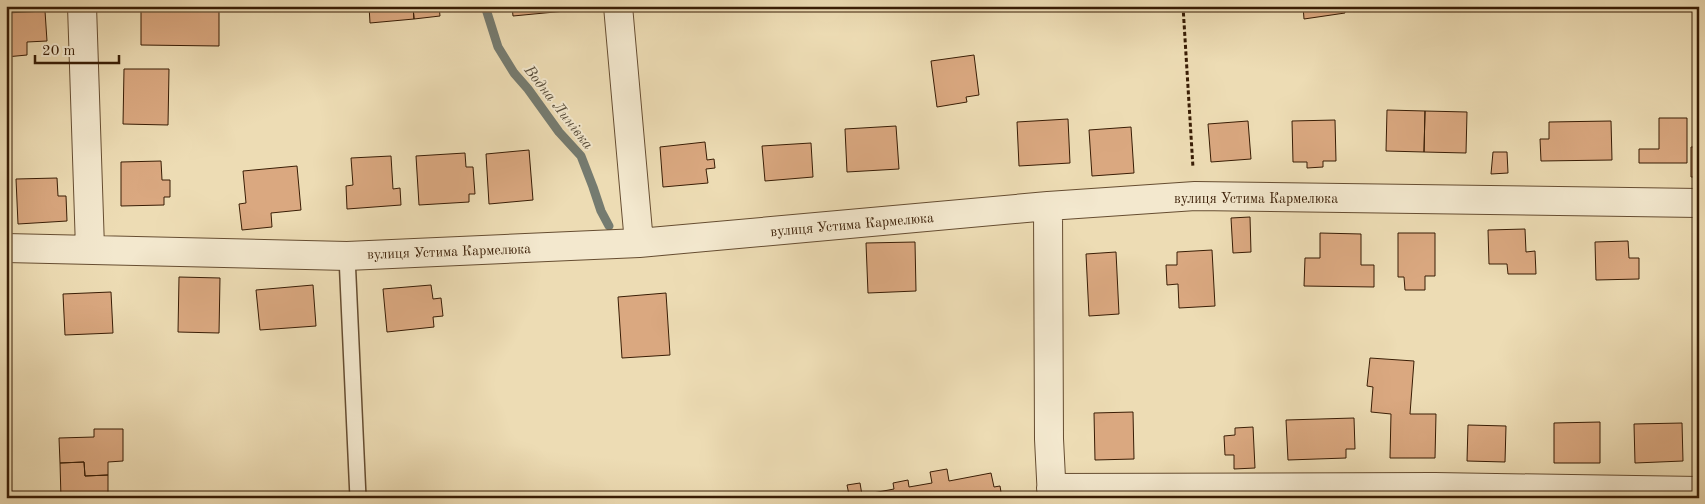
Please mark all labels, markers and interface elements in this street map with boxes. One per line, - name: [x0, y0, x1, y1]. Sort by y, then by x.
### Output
- scale bar: [35, 32, 119, 64]
- text: 20 m: [42, 44, 76, 59]
- water label: Водна Линівка: [520, 62, 595, 153]
- street label: вулиця Устима Кармелюка: [1174, 192, 1338, 206]
- street label: вулиця Устима Кармелюка: [770, 211, 935, 239]
- street label: вулиця Устима Кармелюка: [367, 242, 531, 262]

